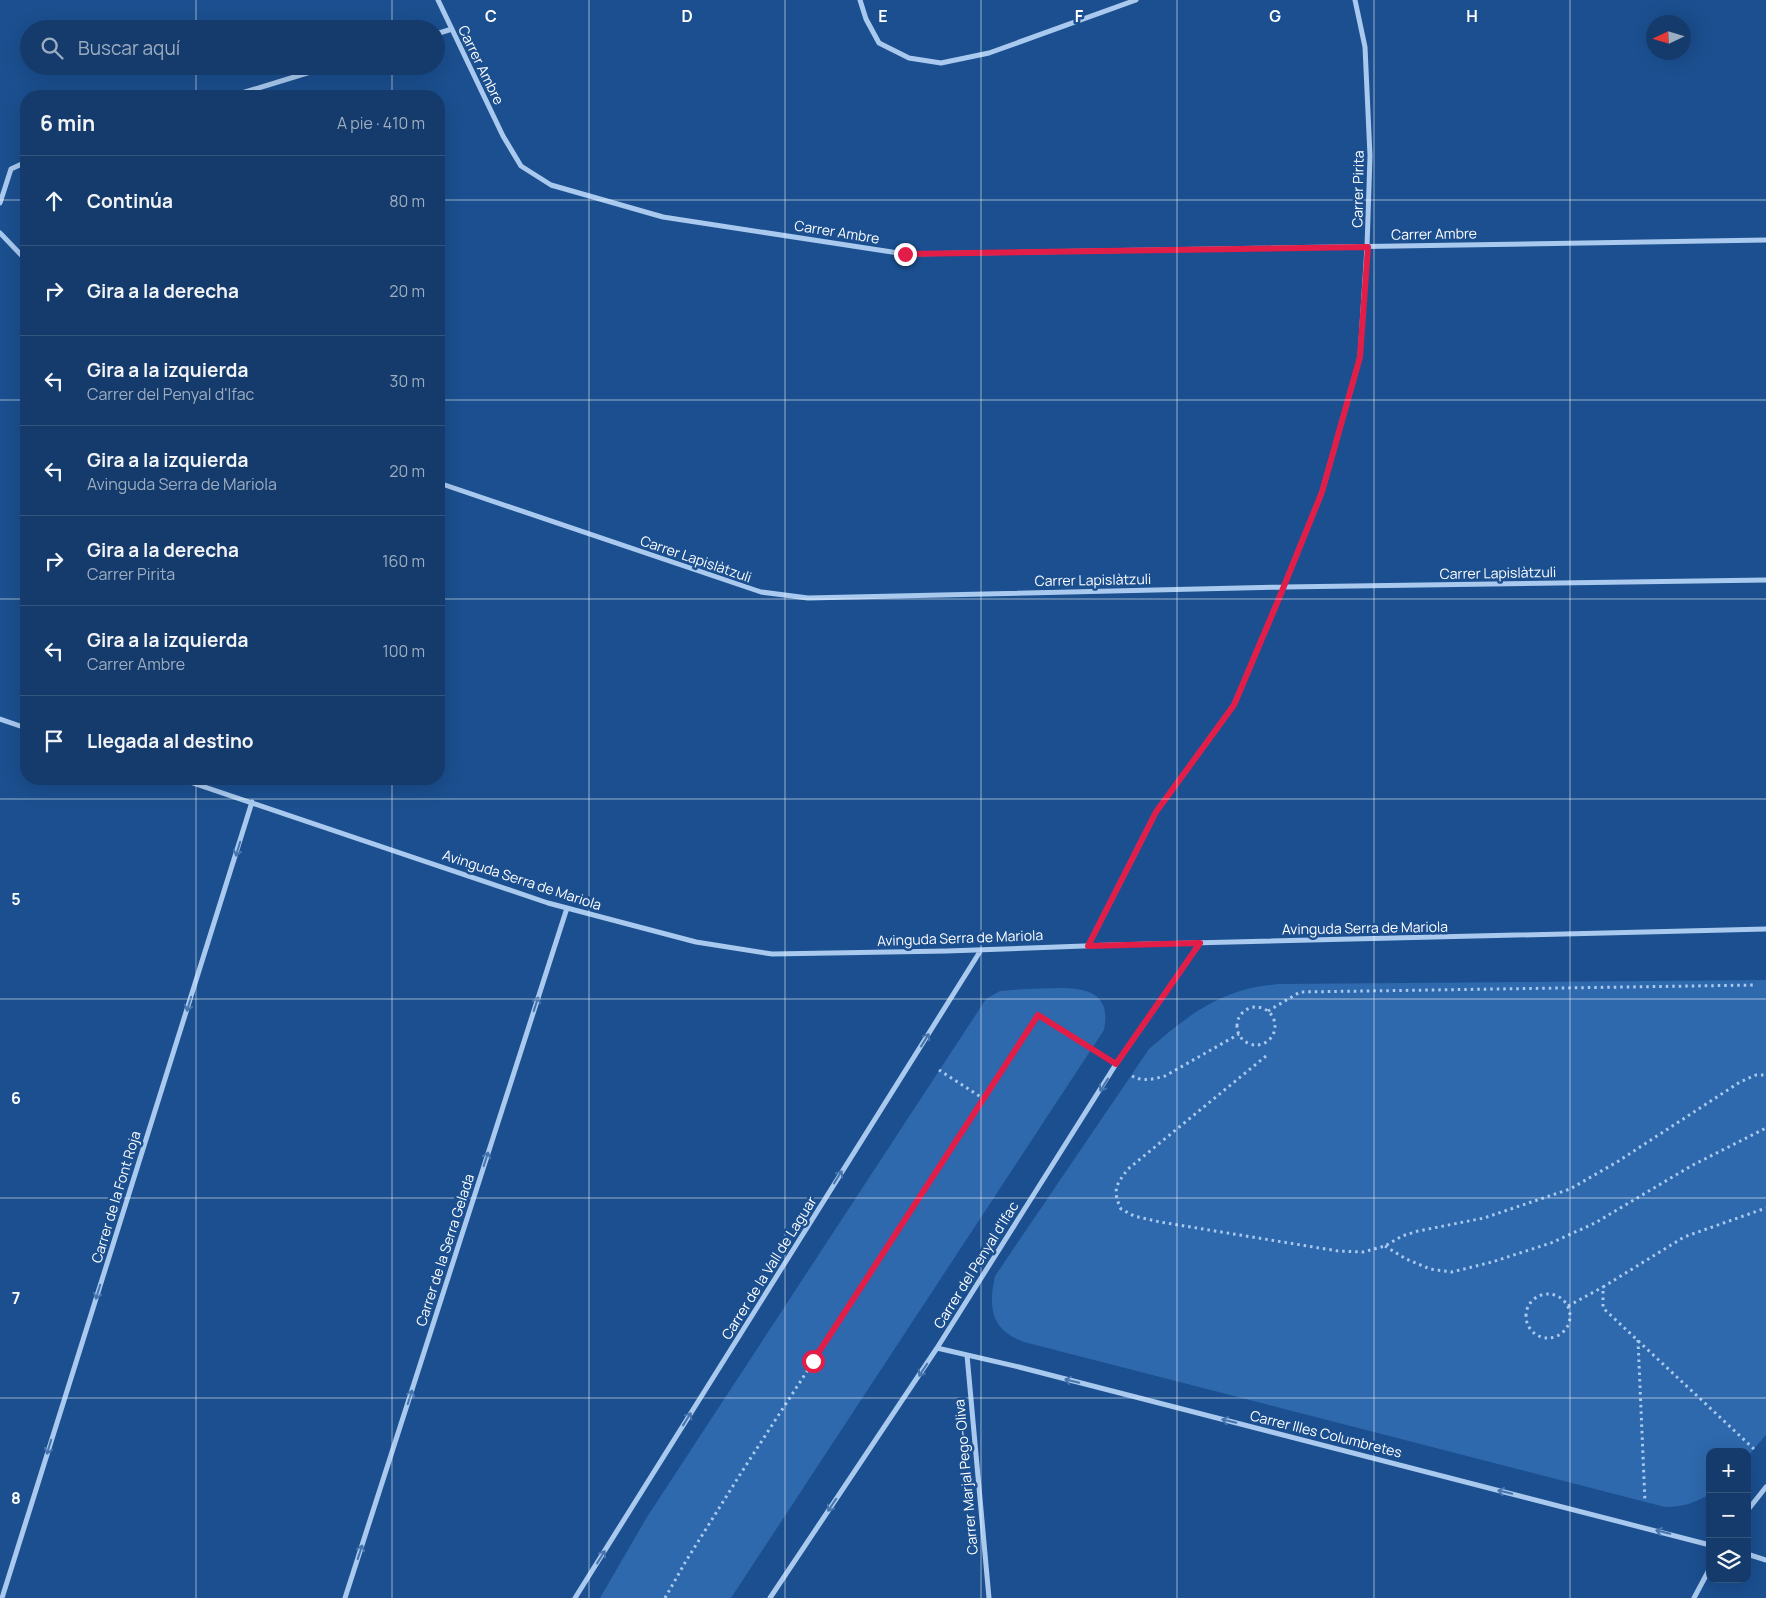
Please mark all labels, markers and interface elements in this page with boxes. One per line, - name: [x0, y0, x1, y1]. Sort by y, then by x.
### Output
- text: C: [485, 5, 497, 27]
- text: D: [681, 5, 693, 27]
- text: E: [878, 5, 888, 27]
- text: F: [1075, 5, 1084, 27]
- text: G: [1269, 5, 1281, 27]
- text: H: [1466, 5, 1478, 27]
- north arrow: [1646, 15, 1691, 60]
- search box: [20, 20, 445, 75]
- street label: Carrer Ambre: [454, 22, 509, 108]
- icon: search: [38, 34, 66, 62]
- text: Buscar aquí: [78, 35, 180, 61]
- text: 6 min: [40, 109, 95, 137]
- text: A pie · 410 m: [337, 112, 425, 134]
- street label: Carrer Pirita: [1347, 150, 1368, 228]
- icon: ahead: [40, 187, 68, 215]
- text: Continúa: [87, 188, 173, 214]
- text: 80 m: [389, 190, 425, 212]
- street label: Carrer Ambre: [793, 215, 881, 248]
- street label: Carrer Ambre: [1391, 223, 1477, 244]
- route end: [894, 243, 917, 266]
- icon: right: [40, 277, 68, 305]
- text: Gira a la derecha: [87, 278, 239, 304]
- text: 20 m: [389, 280, 425, 302]
- text: Gira a la izquierda: [87, 357, 248, 383]
- icon: left: [40, 367, 68, 395]
- text: 30 m: [390, 370, 425, 392]
- text: Carrer del Penyal d'Ifac: [87, 383, 254, 405]
- text: Gira a la izquierda: [87, 447, 248, 473]
- icon: left: [40, 457, 68, 485]
- text: 20 m: [389, 460, 425, 482]
- text: Avinguda Serra de Mariola: [87, 473, 277, 495]
- street label: Carrer Lapislàtzuli: [638, 531, 754, 586]
- text: Gira a la derecha: [87, 537, 239, 563]
- icon: right: [40, 547, 68, 575]
- text: 160 m: [382, 550, 425, 572]
- street label: Carrer Lapislàtzuli: [1440, 562, 1556, 583]
- text: Carrer Pirita: [87, 563, 175, 585]
- street label: Carrer Lapislàtzuli: [1035, 569, 1151, 590]
- text: Gira a la izquierda: [87, 627, 248, 653]
- icon: left: [40, 637, 68, 665]
- text: 100 m: [382, 640, 425, 662]
- text: Carrer Ambre: [87, 653, 185, 675]
- icon: arrive: [40, 727, 68, 755]
- text: Llegada al destino: [87, 728, 254, 754]
- one-way arrow: [232, 841, 242, 857]
- street label: Avinguda Serra de Mariola: [440, 845, 604, 914]
- text: 5: [11, 888, 21, 910]
- street label: Avinguda Serra de Mariola: [1282, 917, 1448, 938]
- street label: Avinguda Serra de Mariola: [877, 925, 1043, 950]
- one-way arrow: [184, 996, 193, 1011]
- one-way arrow: [531, 996, 541, 1012]
- one-way arrow: [920, 1033, 930, 1047]
- one-way arrow: [1098, 1077, 1108, 1091]
- text: 6: [11, 1087, 21, 1109]
- street label: Carrer de la Font Roja: [86, 1129, 145, 1265]
- one-way arrow: [482, 1151, 491, 1167]
- street label: Carrer de la Serra Gelada: [411, 1171, 478, 1329]
- one-way arrow: [834, 1171, 844, 1185]
- street label: Carrer de la Vall de Laguar: [717, 1193, 820, 1343]
- street label: Carrer del Penyal d'Ifac: [929, 1197, 1023, 1332]
- one-way arrow: [93, 1284, 102, 1300]
- text: 7: [12, 1287, 20, 1309]
- route start: [802, 1350, 825, 1373]
- one-way arrow: [918, 1362, 928, 1376]
- one-way arrow: [1064, 1376, 1080, 1385]
- one-way arrow: [405, 1389, 415, 1405]
- street label: Carrer Marjal Pego-Oliva: [949, 1399, 982, 1556]
- street label: Carrer Illes Columbretes: [1248, 1405, 1404, 1462]
- one-way arrow: [682, 1412, 693, 1426]
- one-way arrow: [1222, 1416, 1238, 1425]
- one-way arrow: [44, 1439, 54, 1455]
- map controls: [1706, 1448, 1751, 1583]
- button: +: [1706, 1448, 1751, 1493]
- text: 8: [11, 1487, 21, 1509]
- one-way arrow: [1498, 1487, 1514, 1496]
- button: −: [1706, 1493, 1751, 1538]
- one-way arrow: [827, 1497, 837, 1511]
- one-way arrow: [1655, 1527, 1671, 1537]
- button: layers: [1706, 1538, 1751, 1583]
- one-way arrow: [356, 1544, 365, 1560]
- one-way arrow: [596, 1550, 606, 1564]

